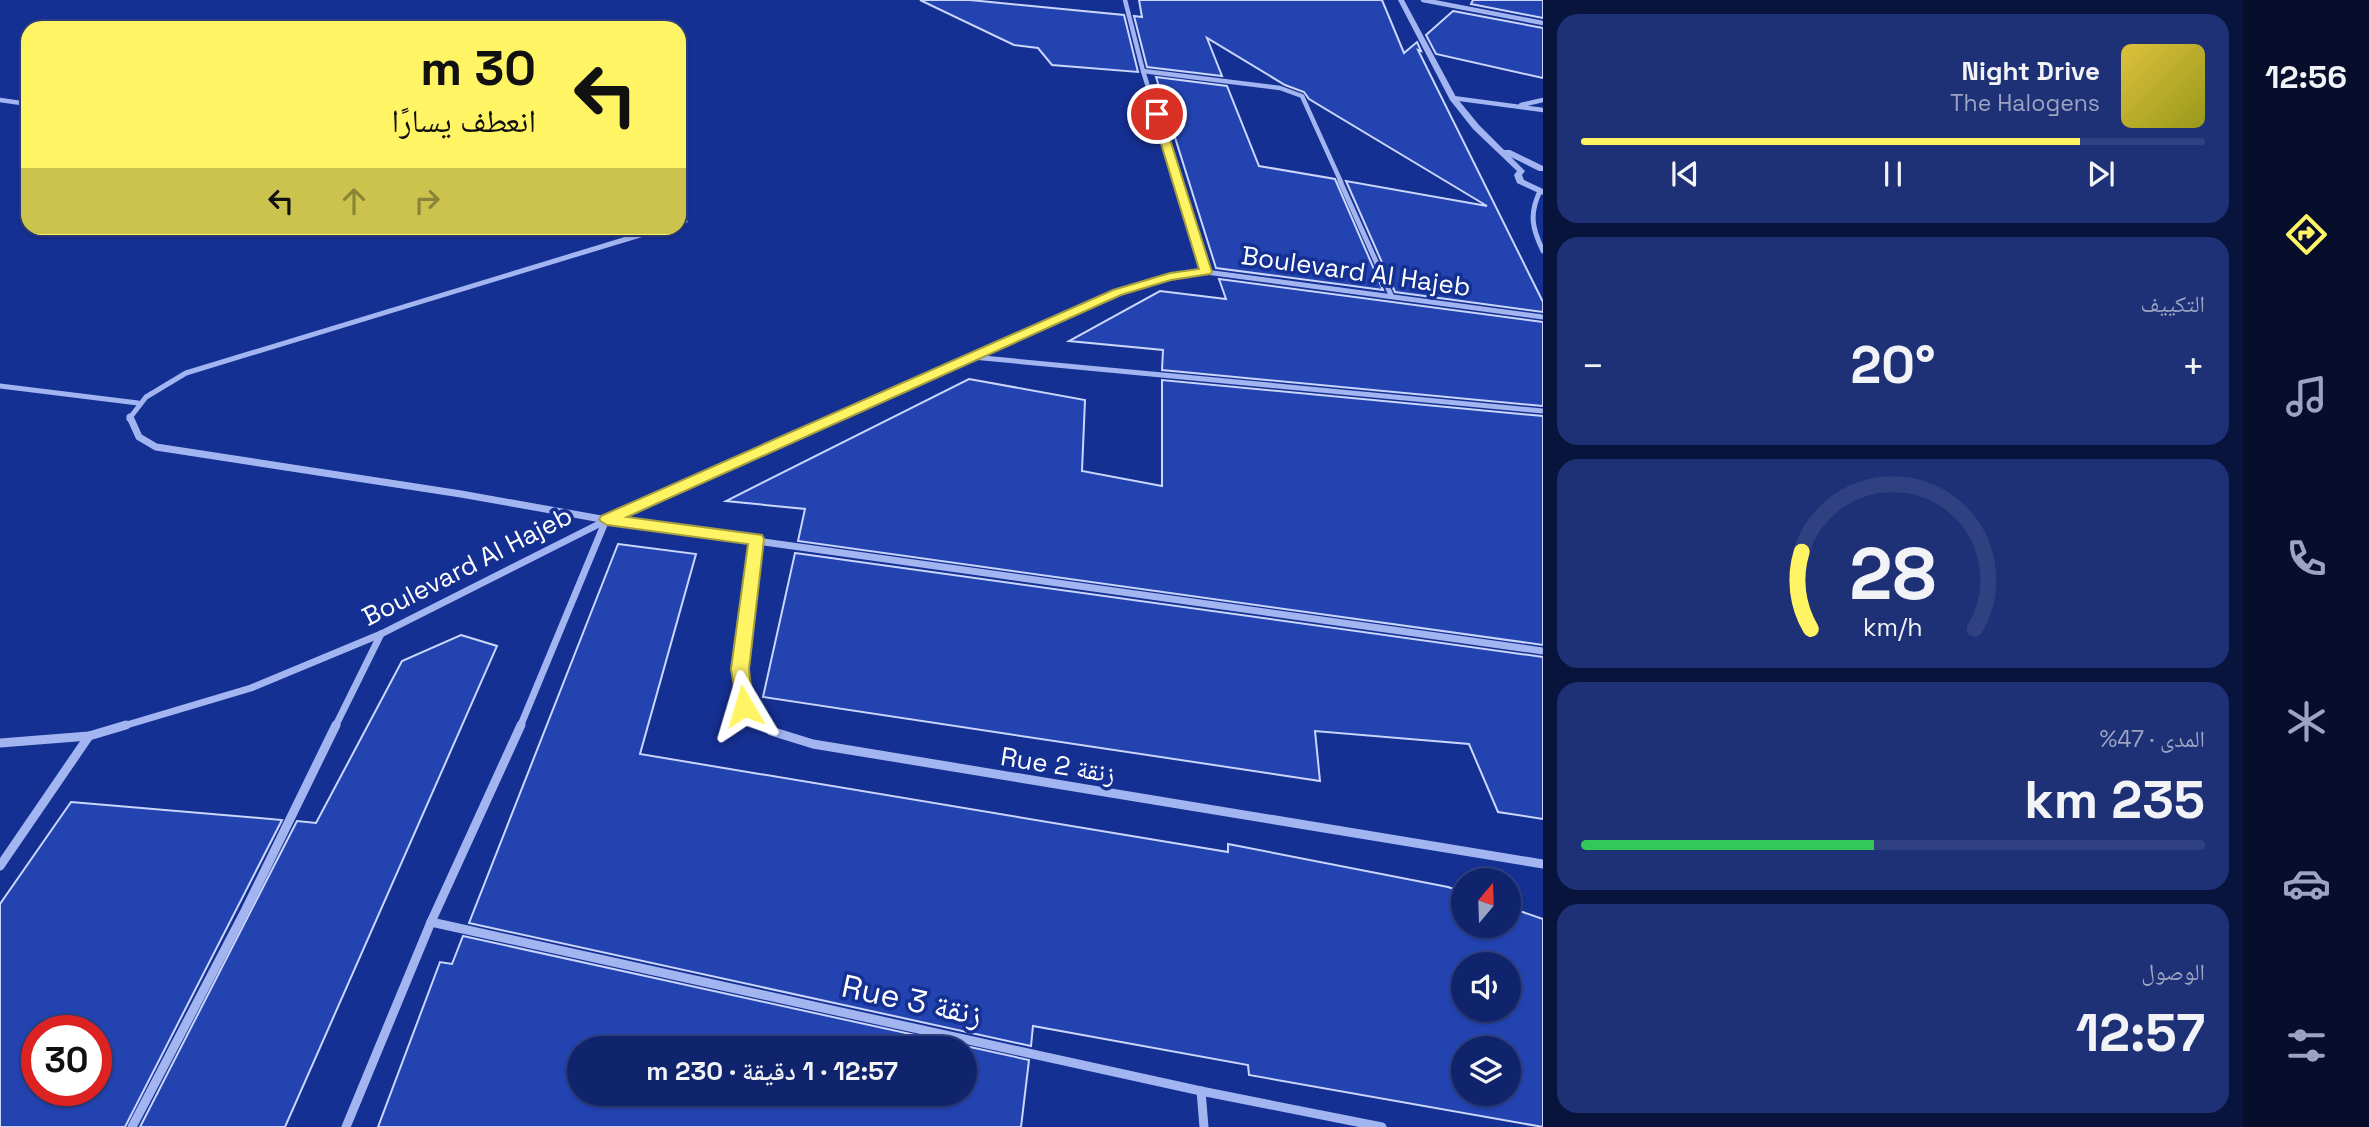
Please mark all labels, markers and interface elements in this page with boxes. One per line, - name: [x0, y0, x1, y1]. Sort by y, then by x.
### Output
- text: 30 m: [420, 37, 536, 99]
- icon: left: [560, 49, 651, 140]
- text: Night Drive: [1962, 54, 2100, 88]
- text: 12:56: [2265, 57, 2347, 97]
- pin: [1127, 84, 1187, 144]
- text: The Halogens: [1950, 88, 2100, 118]
- icon: arrive: [1138, 95, 1176, 133]
- text: انعطف يسارًا: [392, 101, 536, 141]
- icon: previous: [1666, 155, 1704, 193]
- icon: pause: [1874, 155, 1912, 193]
- icon: next: [2082, 155, 2120, 193]
- icon: left: [262, 182, 300, 220]
- icon: ahead: [335, 182, 373, 220]
- icon: right: [408, 182, 446, 220]
- icon: directions: [2282, 210, 2331, 259]
- street label: Boulevard Al Hajeb: [1239, 238, 1473, 304]
- text: التكييف: [2140, 289, 2205, 319]
- text: 20°: [1850, 332, 1936, 398]
- text: −: [1581, 342, 1605, 390]
- text: +: [2181, 342, 2205, 390]
- icon: music: [2282, 372, 2331, 421]
- street label: Boulevard Al Hajeb: [356, 498, 578, 634]
- text: 28: [1850, 528, 1936, 621]
- icon: phone: [2282, 534, 2331, 583]
- text: km/h: [1863, 611, 1923, 643]
- position arrow: [707, 669, 781, 743]
- icon: climate: [2282, 697, 2331, 746]
- text: المدى · 47%: [2100, 724, 2205, 754]
- street label: Rue 2 زنقة: [998, 739, 1118, 791]
- text: 235 km: [2024, 767, 2205, 833]
- icon: car: [2282, 859, 2331, 908]
- north arrow: [1451, 868, 1521, 938]
- map controls: [1451, 868, 1521, 1106]
- button: sound: [1451, 952, 1521, 1022]
- text: الوصول: [2141, 957, 2205, 987]
- street label: Rue 3 زنقة: [838, 966, 986, 1034]
- text: 12:57: [2076, 1000, 2205, 1066]
- speed limit sign: 30: [21, 1015, 112, 1106]
- icon: filters: [2282, 1021, 2331, 1070]
- button: layers: [1451, 1036, 1521, 1106]
- text: 12:57 · 1 دقيقة · 230 m: [646, 1054, 898, 1088]

